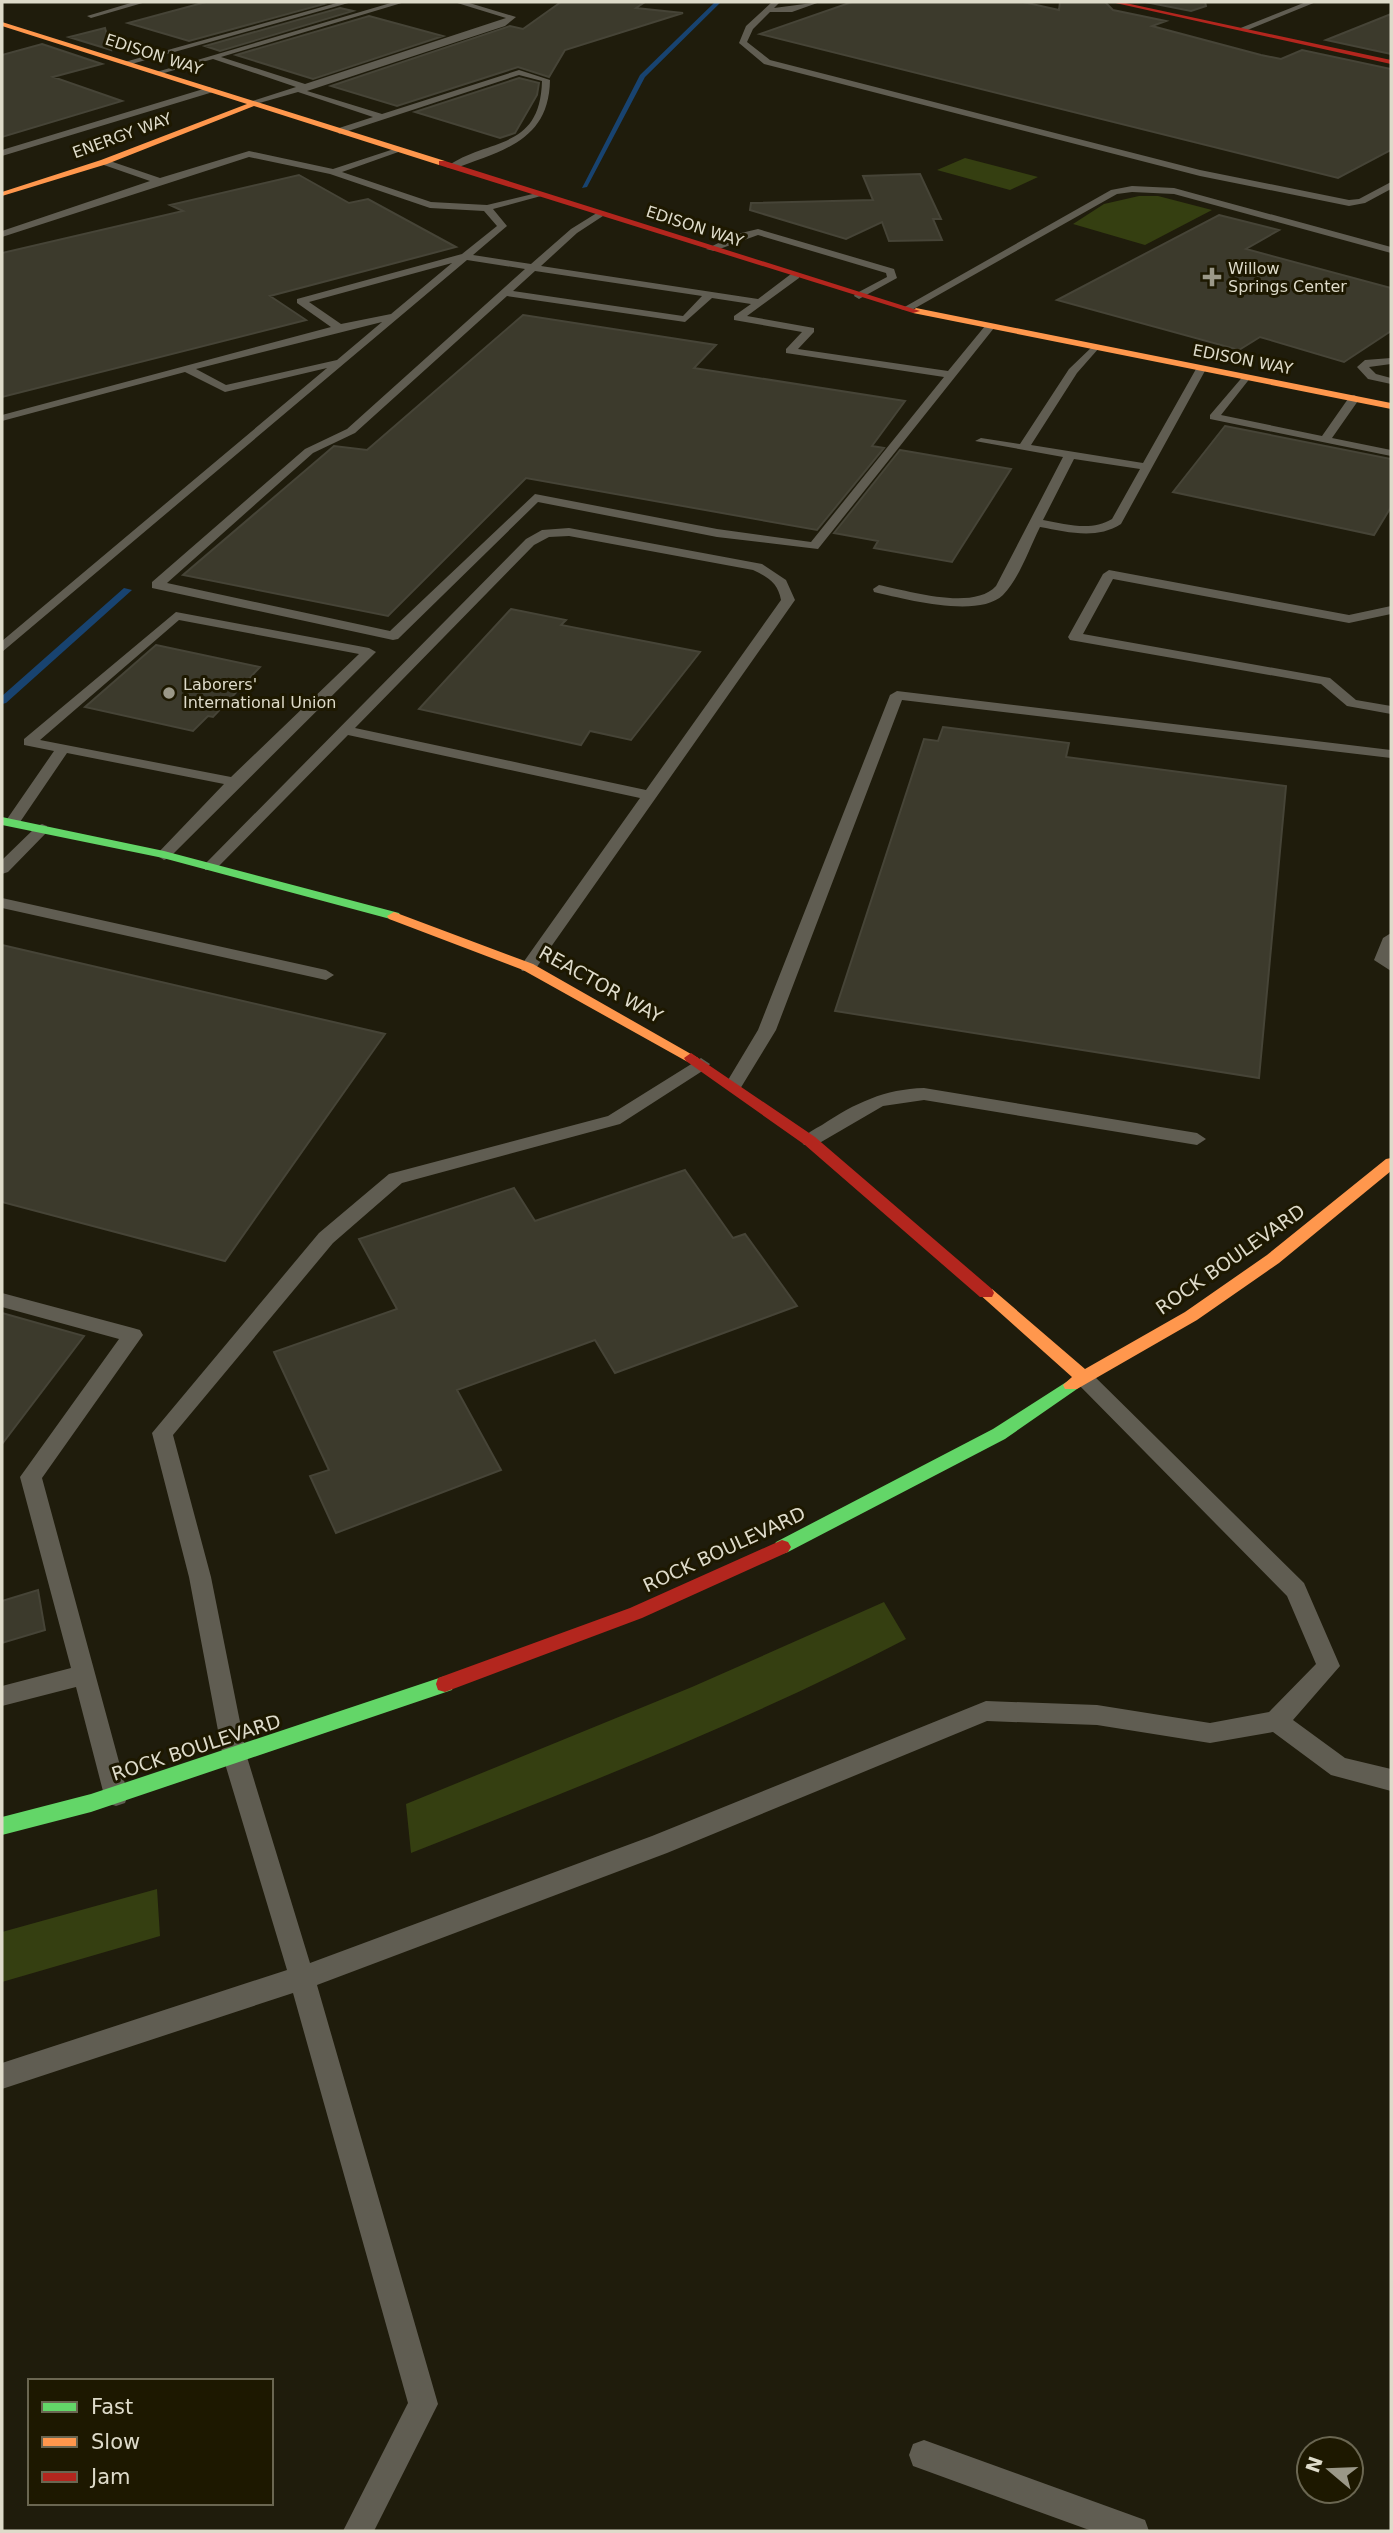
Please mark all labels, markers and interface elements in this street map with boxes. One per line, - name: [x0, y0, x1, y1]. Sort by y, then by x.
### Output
- street label: EDISON WAY: [103, 30, 205, 79]
- street label: ENERGY WAY: [70, 109, 175, 162]
- street label: EDISON WAY: [644, 202, 746, 251]
- place label: Willow Springs Center: [1228, 259, 1347, 296]
- marker: Willow Springs Center: [1202, 267, 1222, 287]
- street label: EDISON WAY: [1191, 340, 1295, 379]
- place label: Laborers' International Union: [183, 675, 336, 712]
- marker: Laborers' International Union: [161, 685, 177, 701]
- street label: REACTOR WAY: [535, 941, 667, 1027]
- street label: ROCK BOULEVARD: [1151, 1199, 1309, 1319]
- street label: ROCK BOULEVARD: [639, 1502, 809, 1596]
- street label: ROCK BOULEVARD: [109, 1709, 283, 1785]
- legend: [28, 2379, 273, 2505]
- text: Fast: [91, 2395, 133, 2419]
- text: Slow: [91, 2430, 140, 2454]
- north arrow: [1295, 2435, 1365, 2505]
- text: N: [1301, 2453, 1327, 2476]
- text: Jam: [89, 2465, 131, 2489]

